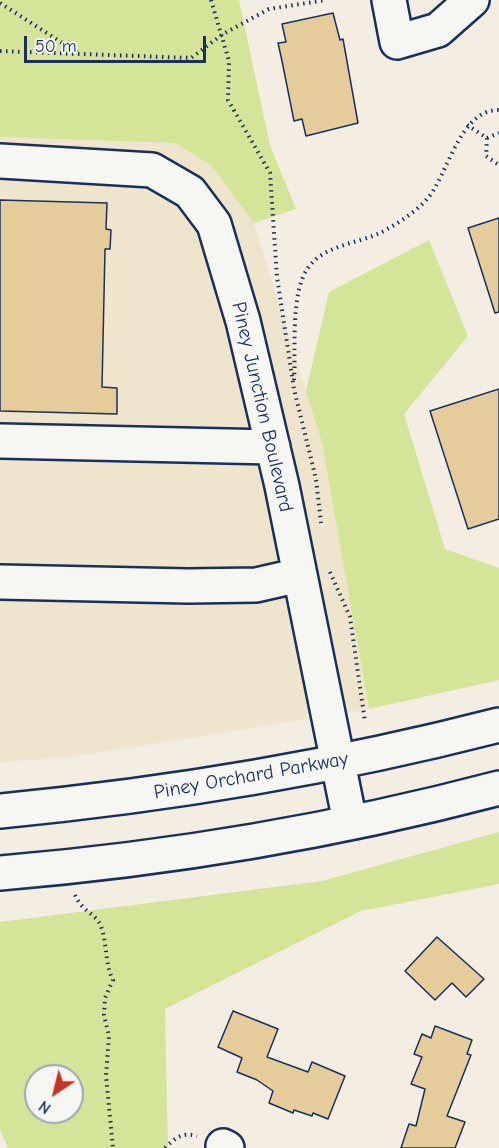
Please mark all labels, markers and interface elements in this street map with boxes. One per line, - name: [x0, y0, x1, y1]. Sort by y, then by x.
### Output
- scale bar: [27, 24, 208, 62]
- text: 50 m: [35, 36, 77, 57]
- street label: Piney Junction Boulevard: [226, 300, 298, 514]
- street label: Piney Orchard Parkway: [152, 747, 350, 805]
- north arrow: [24, 1064, 84, 1124]
- text: N: [35, 1097, 54, 1117]

